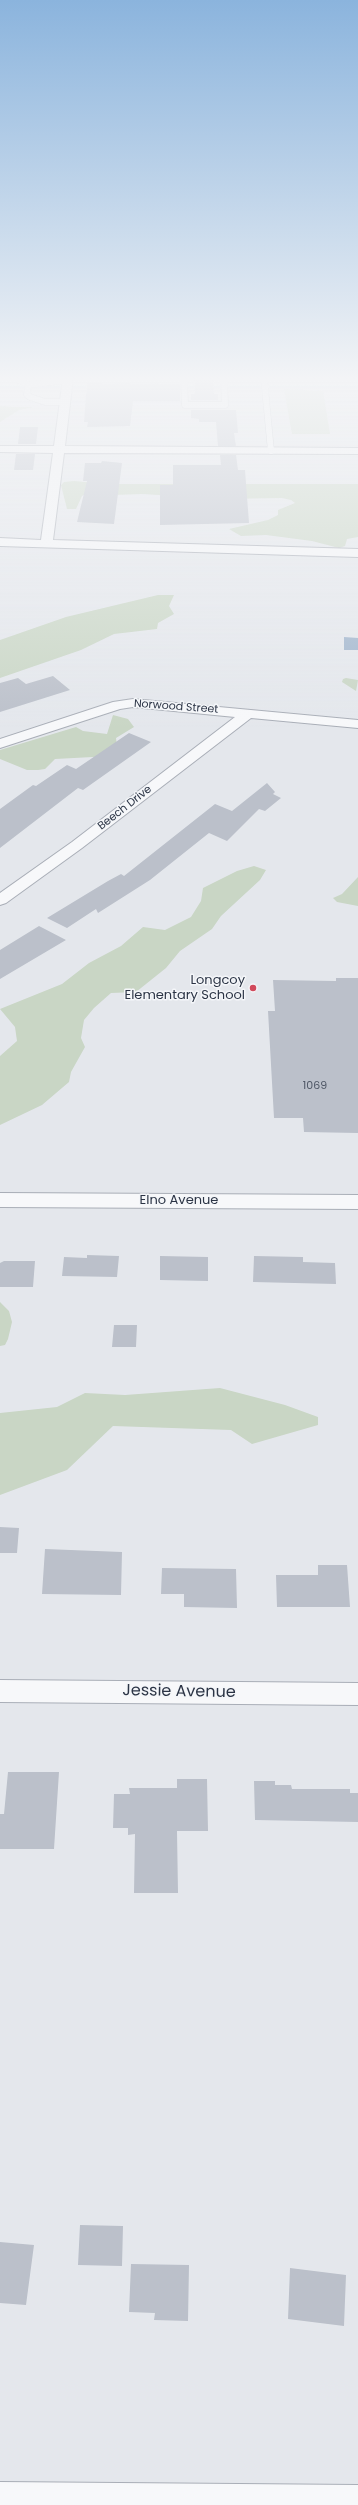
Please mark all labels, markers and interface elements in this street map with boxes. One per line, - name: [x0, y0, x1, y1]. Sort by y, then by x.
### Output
- street label: Norwood Street: [133, 697, 219, 717]
- street label: Beech Drive: [95, 783, 155, 833]
- place label: Longcoy Elementary School: [124, 973, 245, 1004]
- marker: Longcoy Elementary School: [248, 983, 258, 993]
- house number: 1069: [303, 1079, 327, 1093]
- street label: Elno Avenue: [140, 1193, 218, 1209]
- street label: Jessie Avenue: [122, 1681, 236, 1703]

